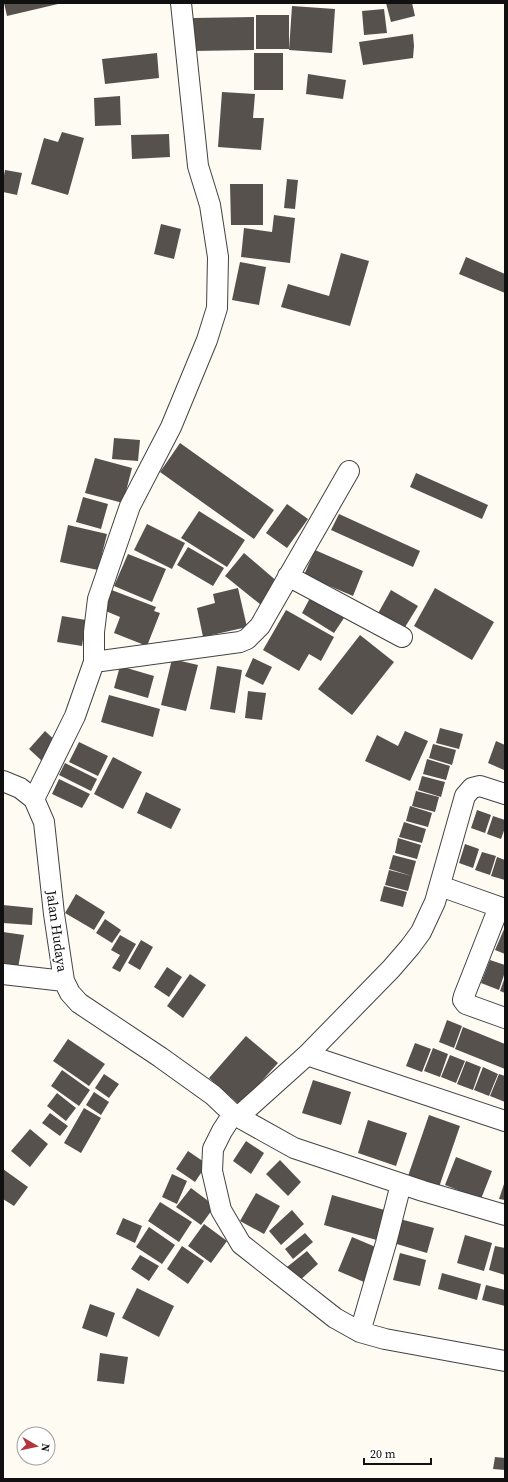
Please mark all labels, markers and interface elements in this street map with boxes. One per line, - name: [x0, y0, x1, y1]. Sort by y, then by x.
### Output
- street label: Jalan Hudaya: [41, 888, 73, 974]
- north arrow: [16, 1426, 56, 1466]
- scale bar: [364, 1440, 431, 1466]
- text: N: [37, 1442, 53, 1453]
- text: 20 m: [370, 1446, 396, 1462]

